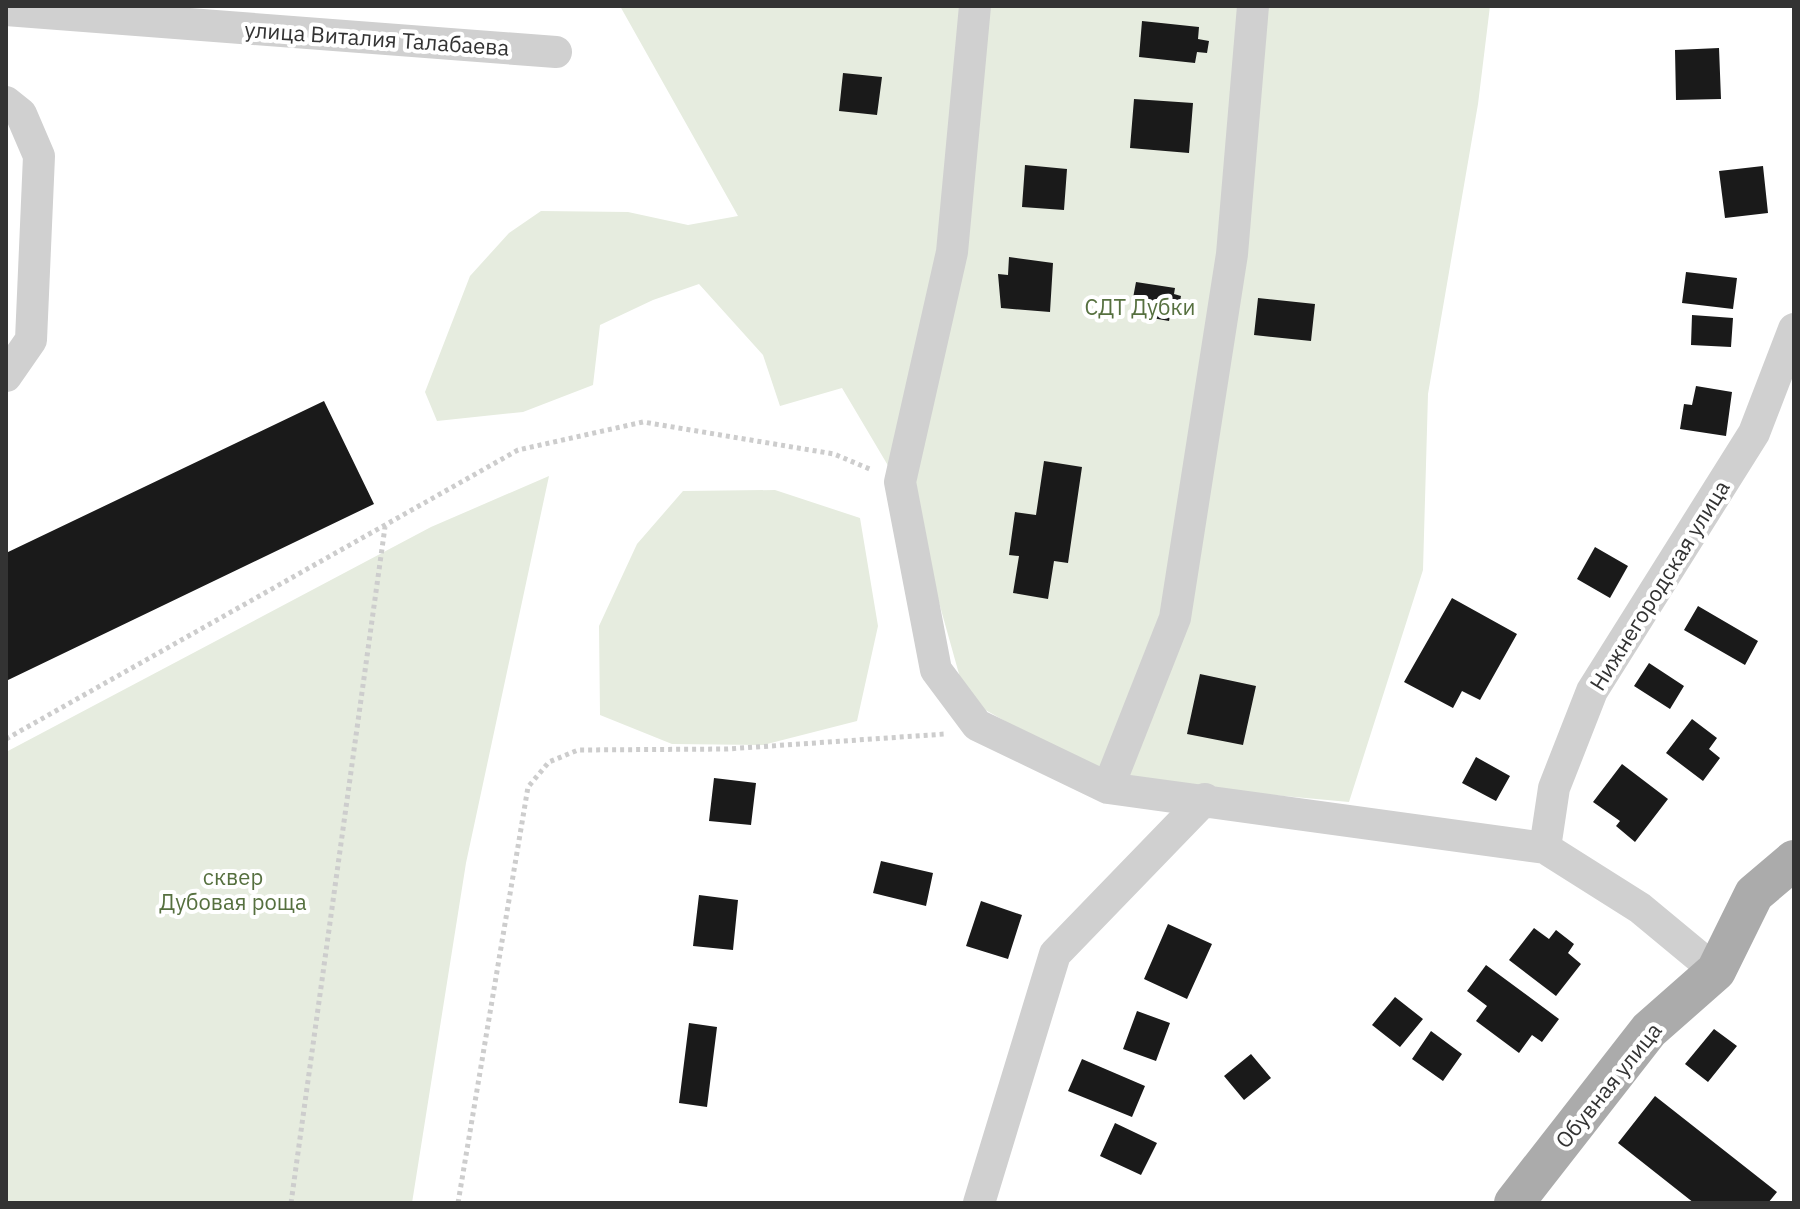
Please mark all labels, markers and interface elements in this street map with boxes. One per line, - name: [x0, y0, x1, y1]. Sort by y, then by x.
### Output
- street label: улица Виталия Талабаева: [244, 14, 511, 62]
- park label: СДТ Дубки: [1085, 292, 1195, 321]
- street label: Нижнегородская улица: [1582, 474, 1736, 696]
- park label: сквер Дубовая роща: [159, 862, 307, 916]
- street label: Обувная улица: [1548, 1016, 1668, 1154]

